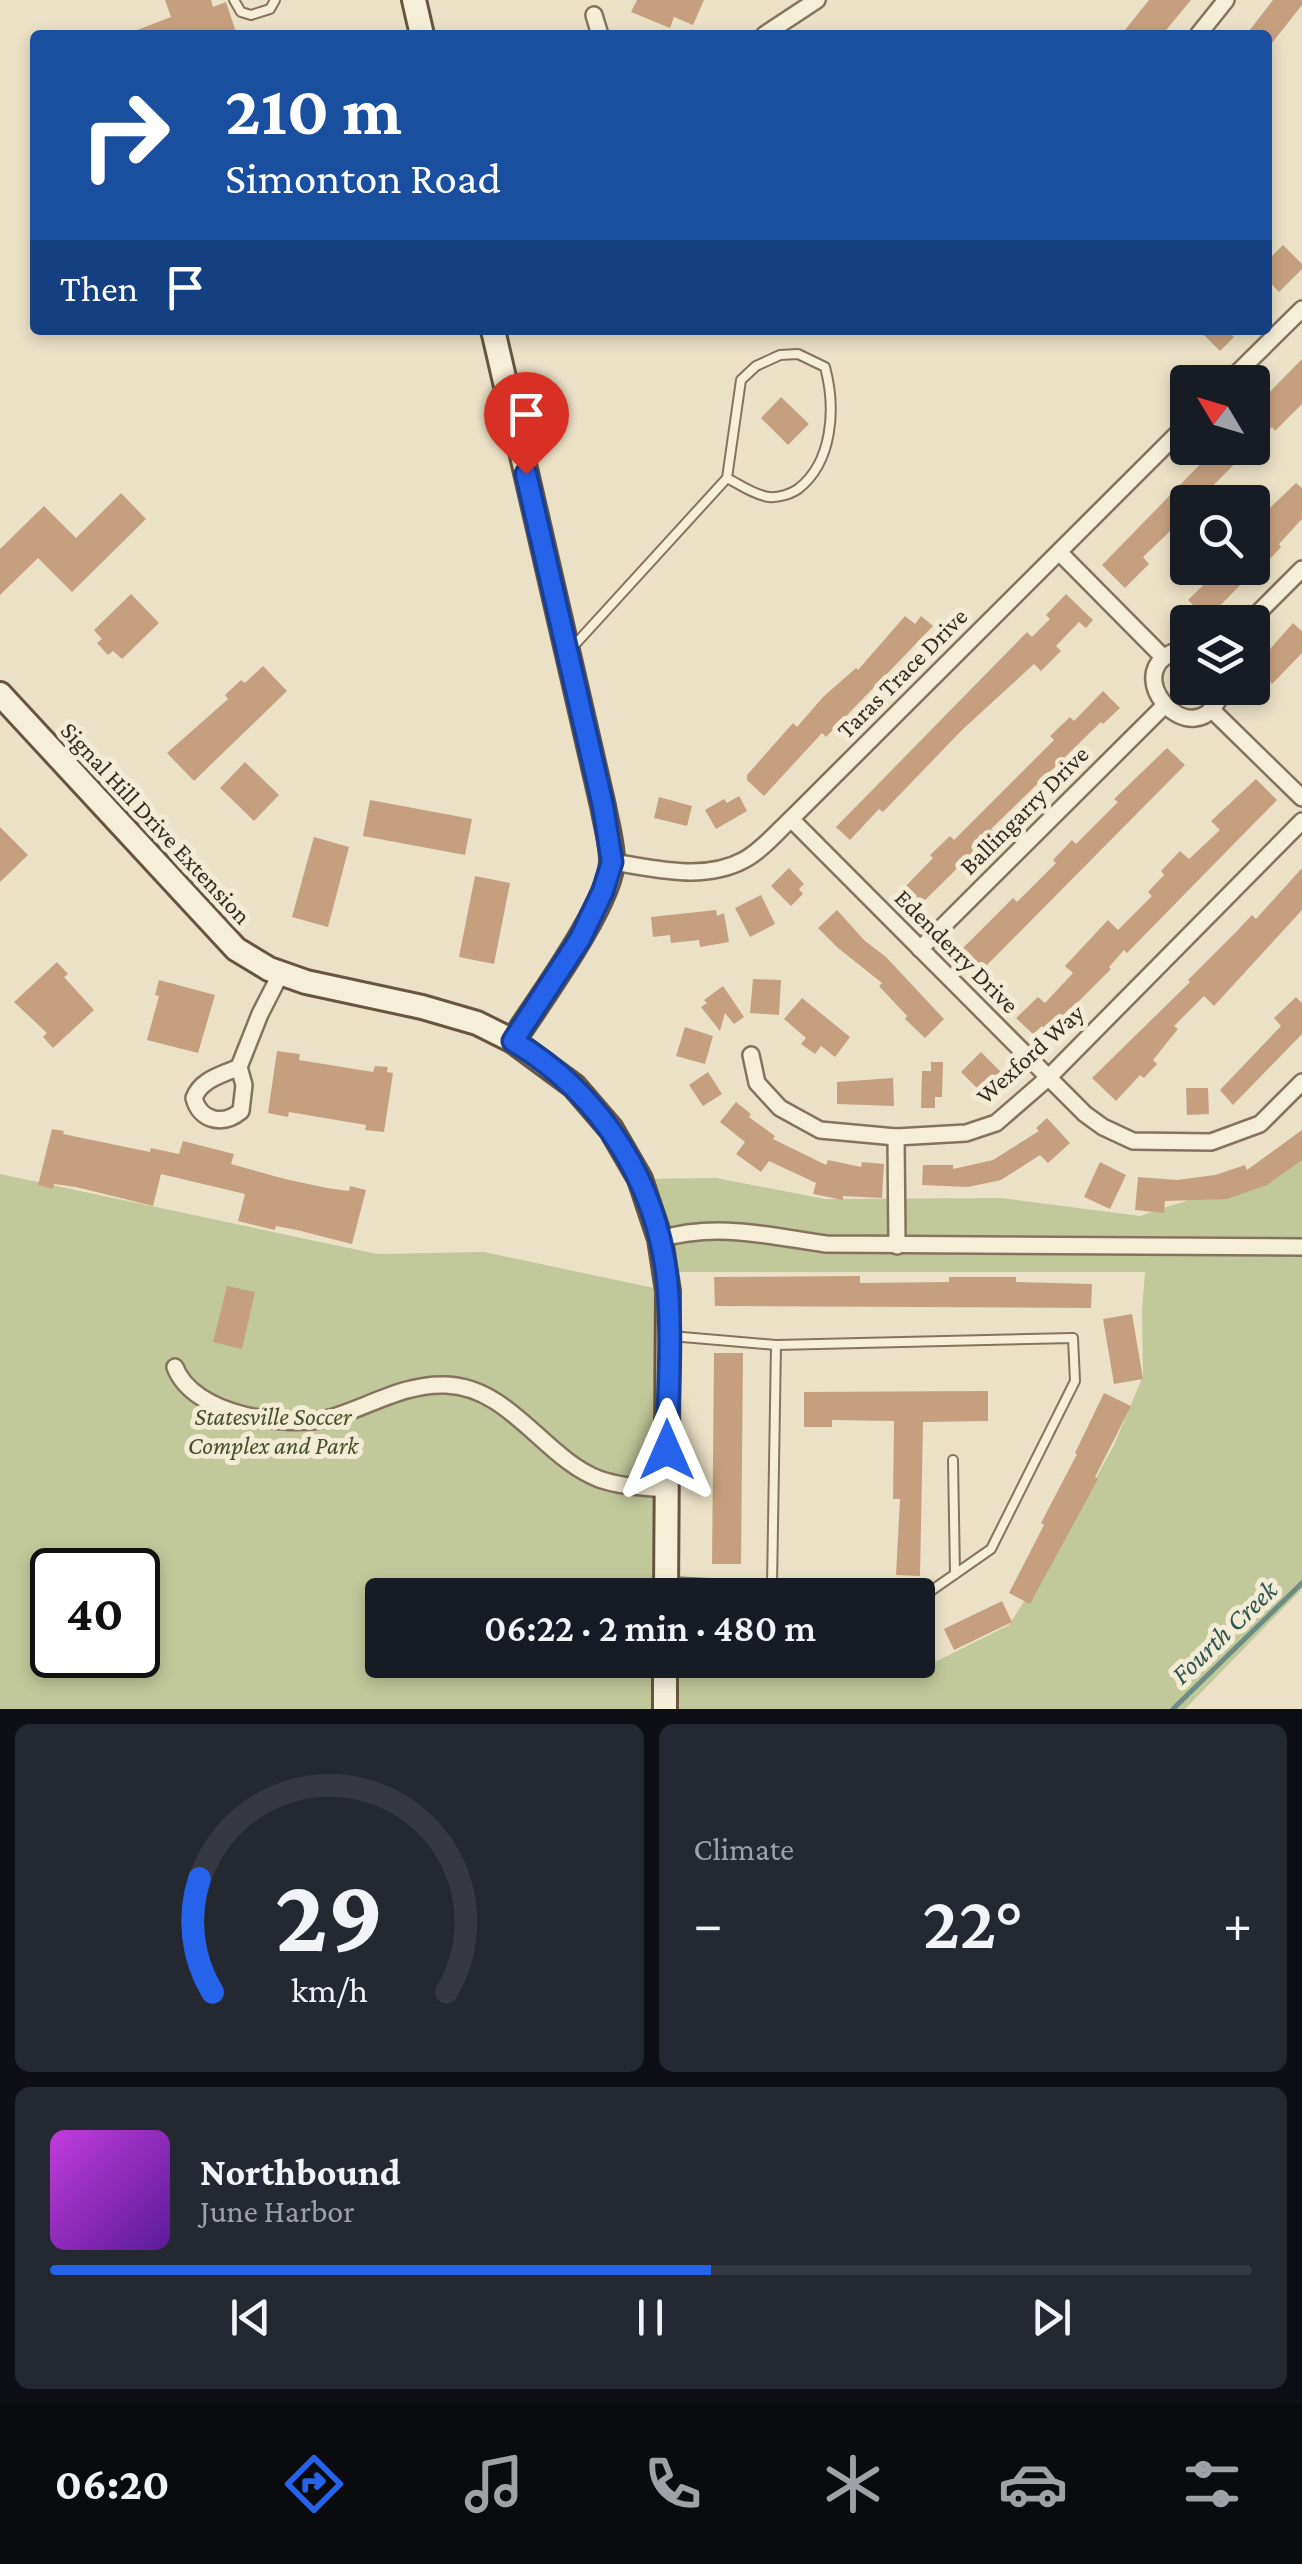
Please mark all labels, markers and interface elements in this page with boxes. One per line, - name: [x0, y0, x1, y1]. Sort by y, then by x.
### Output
- icon: right: [60, 70, 190, 200]
- text: 210 m: [225, 71, 402, 149]
- text: Simonton Road: [225, 153, 501, 203]
- icon: arrive: [158, 260, 213, 315]
- text: Then: [60, 267, 138, 309]
- north arrow: [1170, 365, 1270, 465]
- map controls: [1170, 365, 1270, 705]
- pin: [484, 372, 569, 475]
- icon: arrive: [499, 387, 554, 442]
- button: search: [1170, 485, 1270, 585]
- street label: Taras Trace Drive: [831, 602, 973, 744]
- button: layers: [1170, 605, 1270, 705]
- street label: Signal Hill Drive Extension: [55, 717, 257, 930]
- street label: Ballingarry Drive: [954, 740, 1094, 880]
- street label: Edenderry Drive: [889, 884, 1024, 1019]
- street label: Wexford Way: [971, 998, 1090, 1110]
- position arrow: [615, 1398, 719, 1502]
- park label: Statesville Soccer Complex and Park: [188, 1403, 359, 1460]
- speed limit sign: 40: [30, 1548, 160, 1678]
- water label: Fourth Creek: [1165, 1573, 1285, 1690]
- text: 06:22 · 2 min · 480 m: [484, 1607, 816, 1649]
- text: Climate: [694, 1831, 794, 1867]
- text: 29: [275, 1857, 384, 1972]
- text: 22°: [923, 1881, 1023, 1964]
- text: −: [694, 1893, 723, 1954]
- text: +: [1223, 1893, 1252, 1954]
- text: km/h: [291, 1970, 368, 2010]
- text: Northbound: [200, 2151, 401, 2193]
- text: June Harbor: [200, 2193, 355, 2229]
- icon: previous: [223, 2290, 278, 2345]
- icon: pause: [623, 2290, 678, 2345]
- icon: next: [1024, 2290, 1079, 2345]
- icon: directions: [279, 2449, 349, 2519]
- icon: music: [459, 2449, 529, 2519]
- icon: phone: [638, 2449, 708, 2519]
- icon: climate: [818, 2449, 888, 2519]
- icon: car: [998, 2449, 1068, 2519]
- icon: filters: [1177, 2449, 1247, 2519]
- text: 06:20: [55, 2459, 170, 2509]

